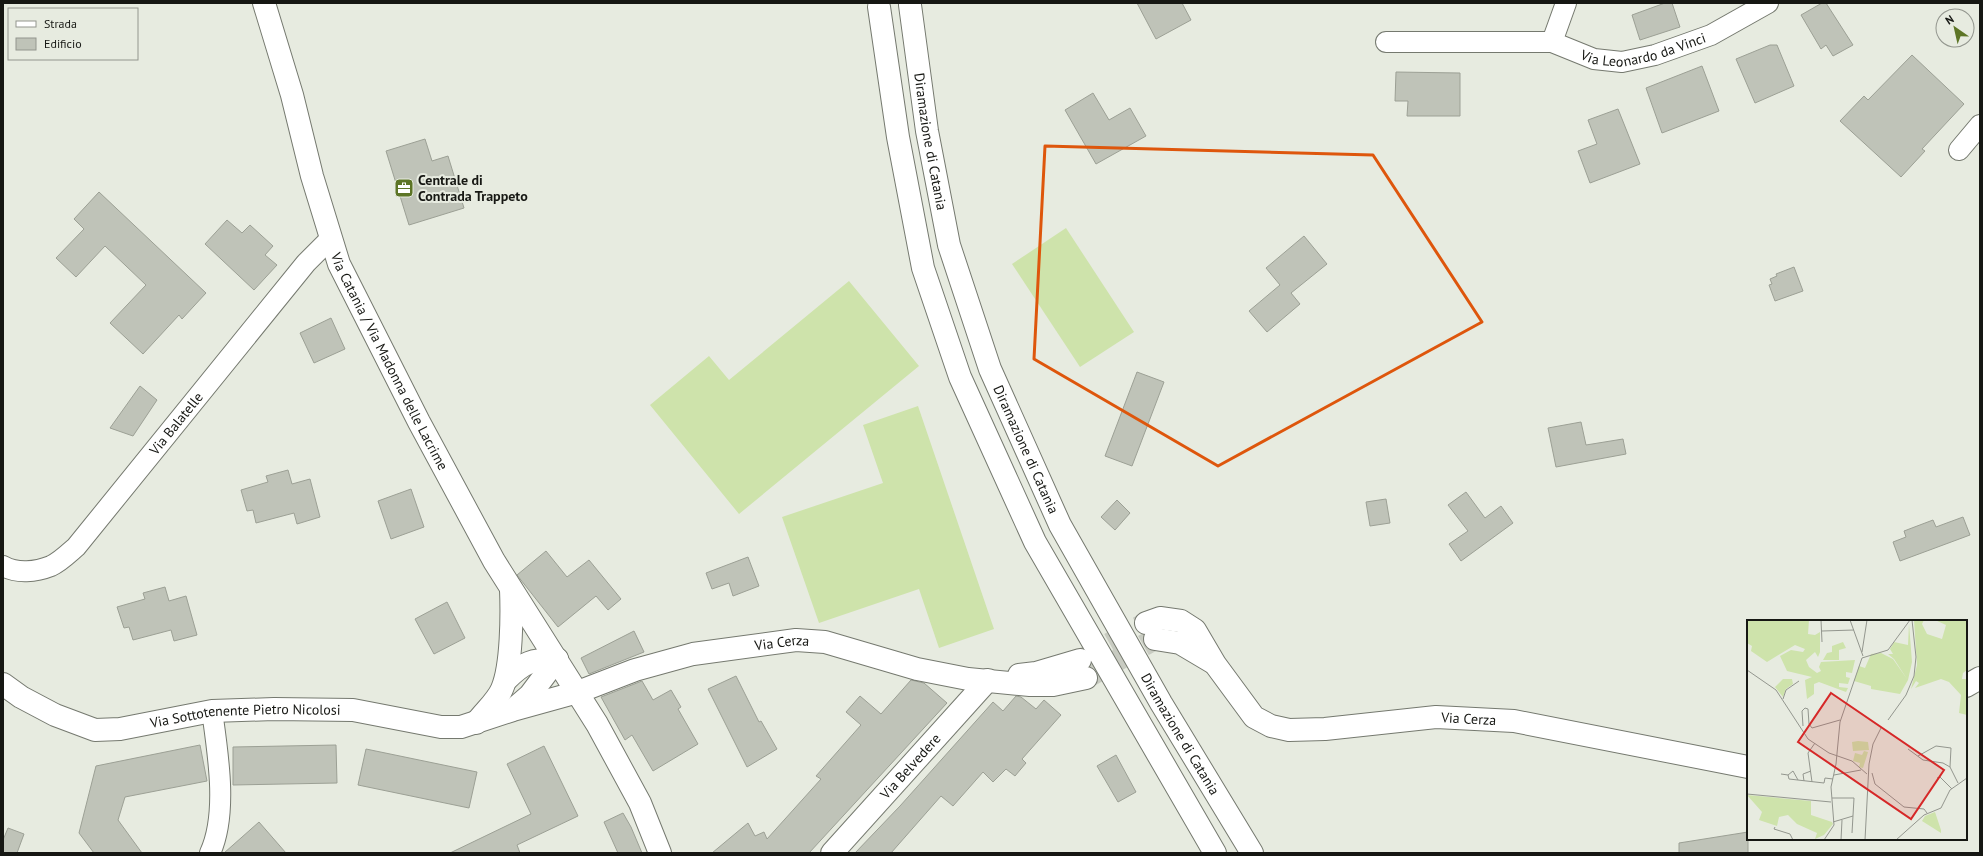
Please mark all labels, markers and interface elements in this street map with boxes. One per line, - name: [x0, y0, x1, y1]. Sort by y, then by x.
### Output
- legend: [8, 8, 138, 60]
- north arrow: [1935, 8, 1975, 48]
- text: N: [1942, 12, 1956, 28]
- text: Strada: [44, 16, 77, 31]
- street label: Via Leonardo da Vinci: [1577, 29, 1708, 71]
- text: Edificio: [44, 36, 82, 51]
- street label: Diramazione di Catania: [910, 72, 951, 212]
- place label: Centrale di Contrada Trappeto: [418, 171, 528, 205]
- office icon: Centrale di Contrada Trappeto: [393, 177, 415, 199]
- street label: Via Catania / Via Madonna delle Lacrime: [327, 249, 452, 473]
- street label: Diramazione di Catania: [989, 382, 1063, 517]
- street label: Via Balatelle: [145, 388, 207, 459]
- inset map: [1747, 620, 1967, 840]
- street label: Via Cerza: [752, 631, 810, 655]
- street label: Diramazione di Catania: [1137, 670, 1224, 798]
- street label: Via Sottotenente Pietro Nicolosi: [148, 700, 341, 732]
- street label: Via Cerza: [1440, 708, 1497, 729]
- street label: Via Belvedere: [876, 730, 945, 803]

